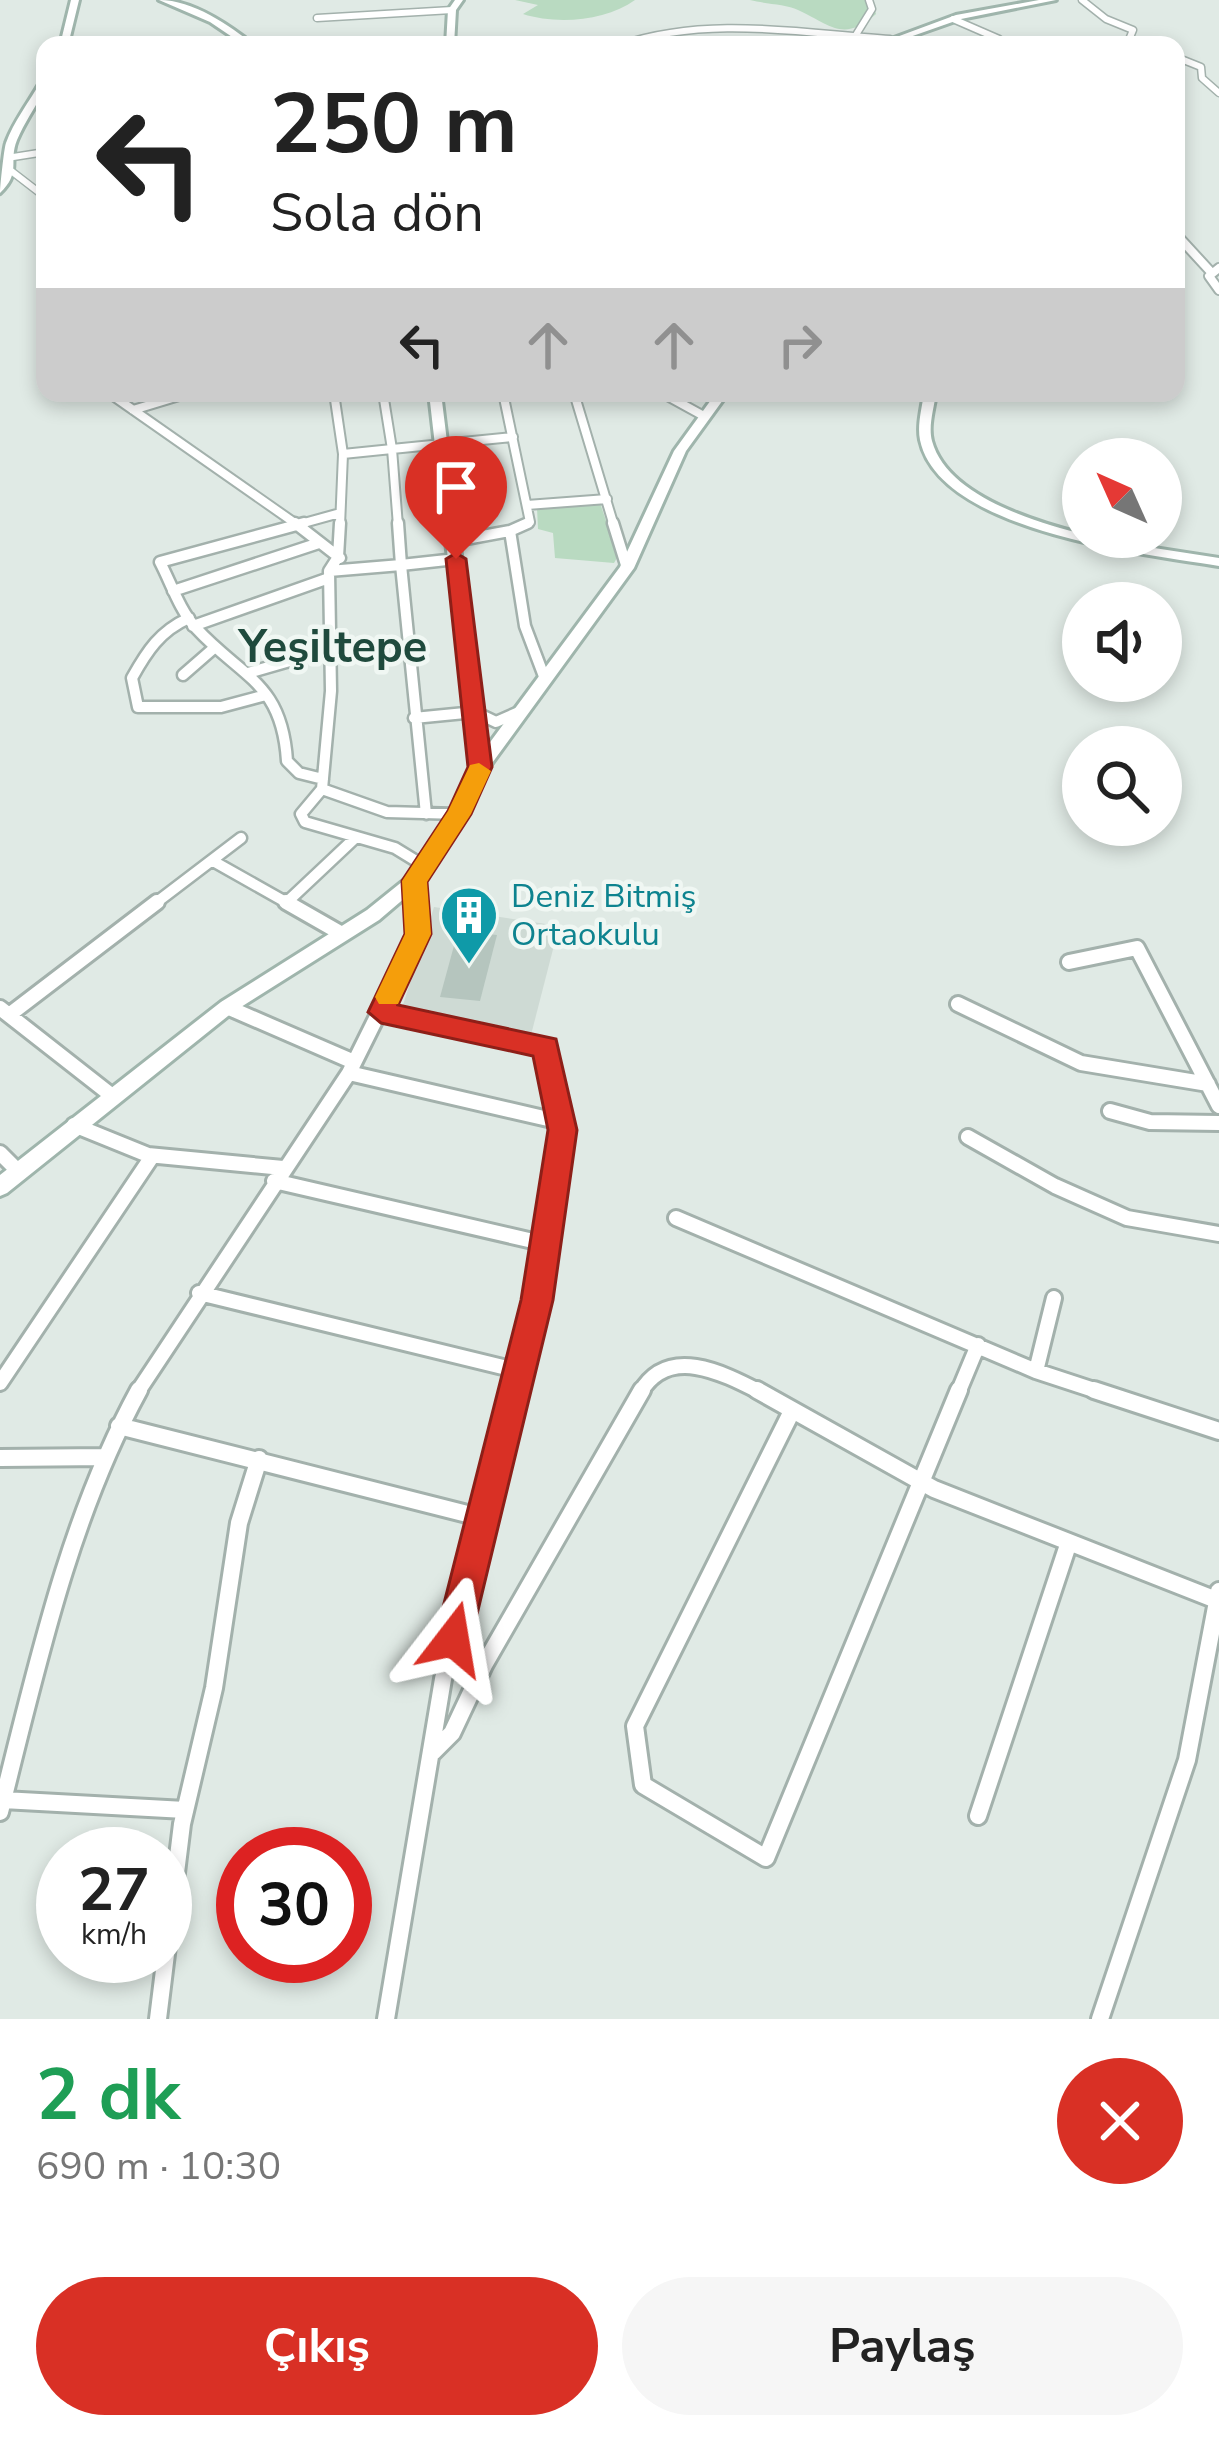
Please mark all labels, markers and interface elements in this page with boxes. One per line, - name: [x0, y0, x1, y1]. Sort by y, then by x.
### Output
- text: 250 m: [270, 67, 518, 182]
- icon: left: [72, 84, 228, 240]
- text: Sola dön: [270, 176, 484, 250]
- icon: left: [389, 312, 455, 378]
- icon: ahead: [515, 312, 581, 378]
- icon: ahead: [641, 312, 707, 378]
- icon: right: [767, 312, 833, 378]
- pin: [405, 436, 507, 559]
- north arrow: [1062, 438, 1182, 558]
- map controls: [1062, 438, 1182, 846]
- icon: arrive: [423, 454, 489, 520]
- button: sound: [1062, 582, 1182, 702]
- district label: Yeşiltepe: [237, 617, 427, 678]
- button: search: [1062, 726, 1182, 846]
- place label: Deniz Bitmiş Ortaokulu: [511, 874, 697, 957]
- building icon: Deniz Bitmiş Ortaokulu: [438, 884, 500, 966]
- position arrow: [390, 1576, 516, 1702]
- speed limit sign: 30: [216, 1827, 372, 1983]
- text: 27: [78, 1849, 150, 1931]
- text: km/h: [81, 1914, 147, 1955]
- text: 2 dk: [36, 2046, 180, 2144]
- button: close: [1057, 2058, 1183, 2184]
- text: 690 m · 10:30: [36, 2140, 281, 2193]
- button: Çıkış: [36, 2277, 598, 2415]
- button: Paylaş: [622, 2277, 1183, 2415]

